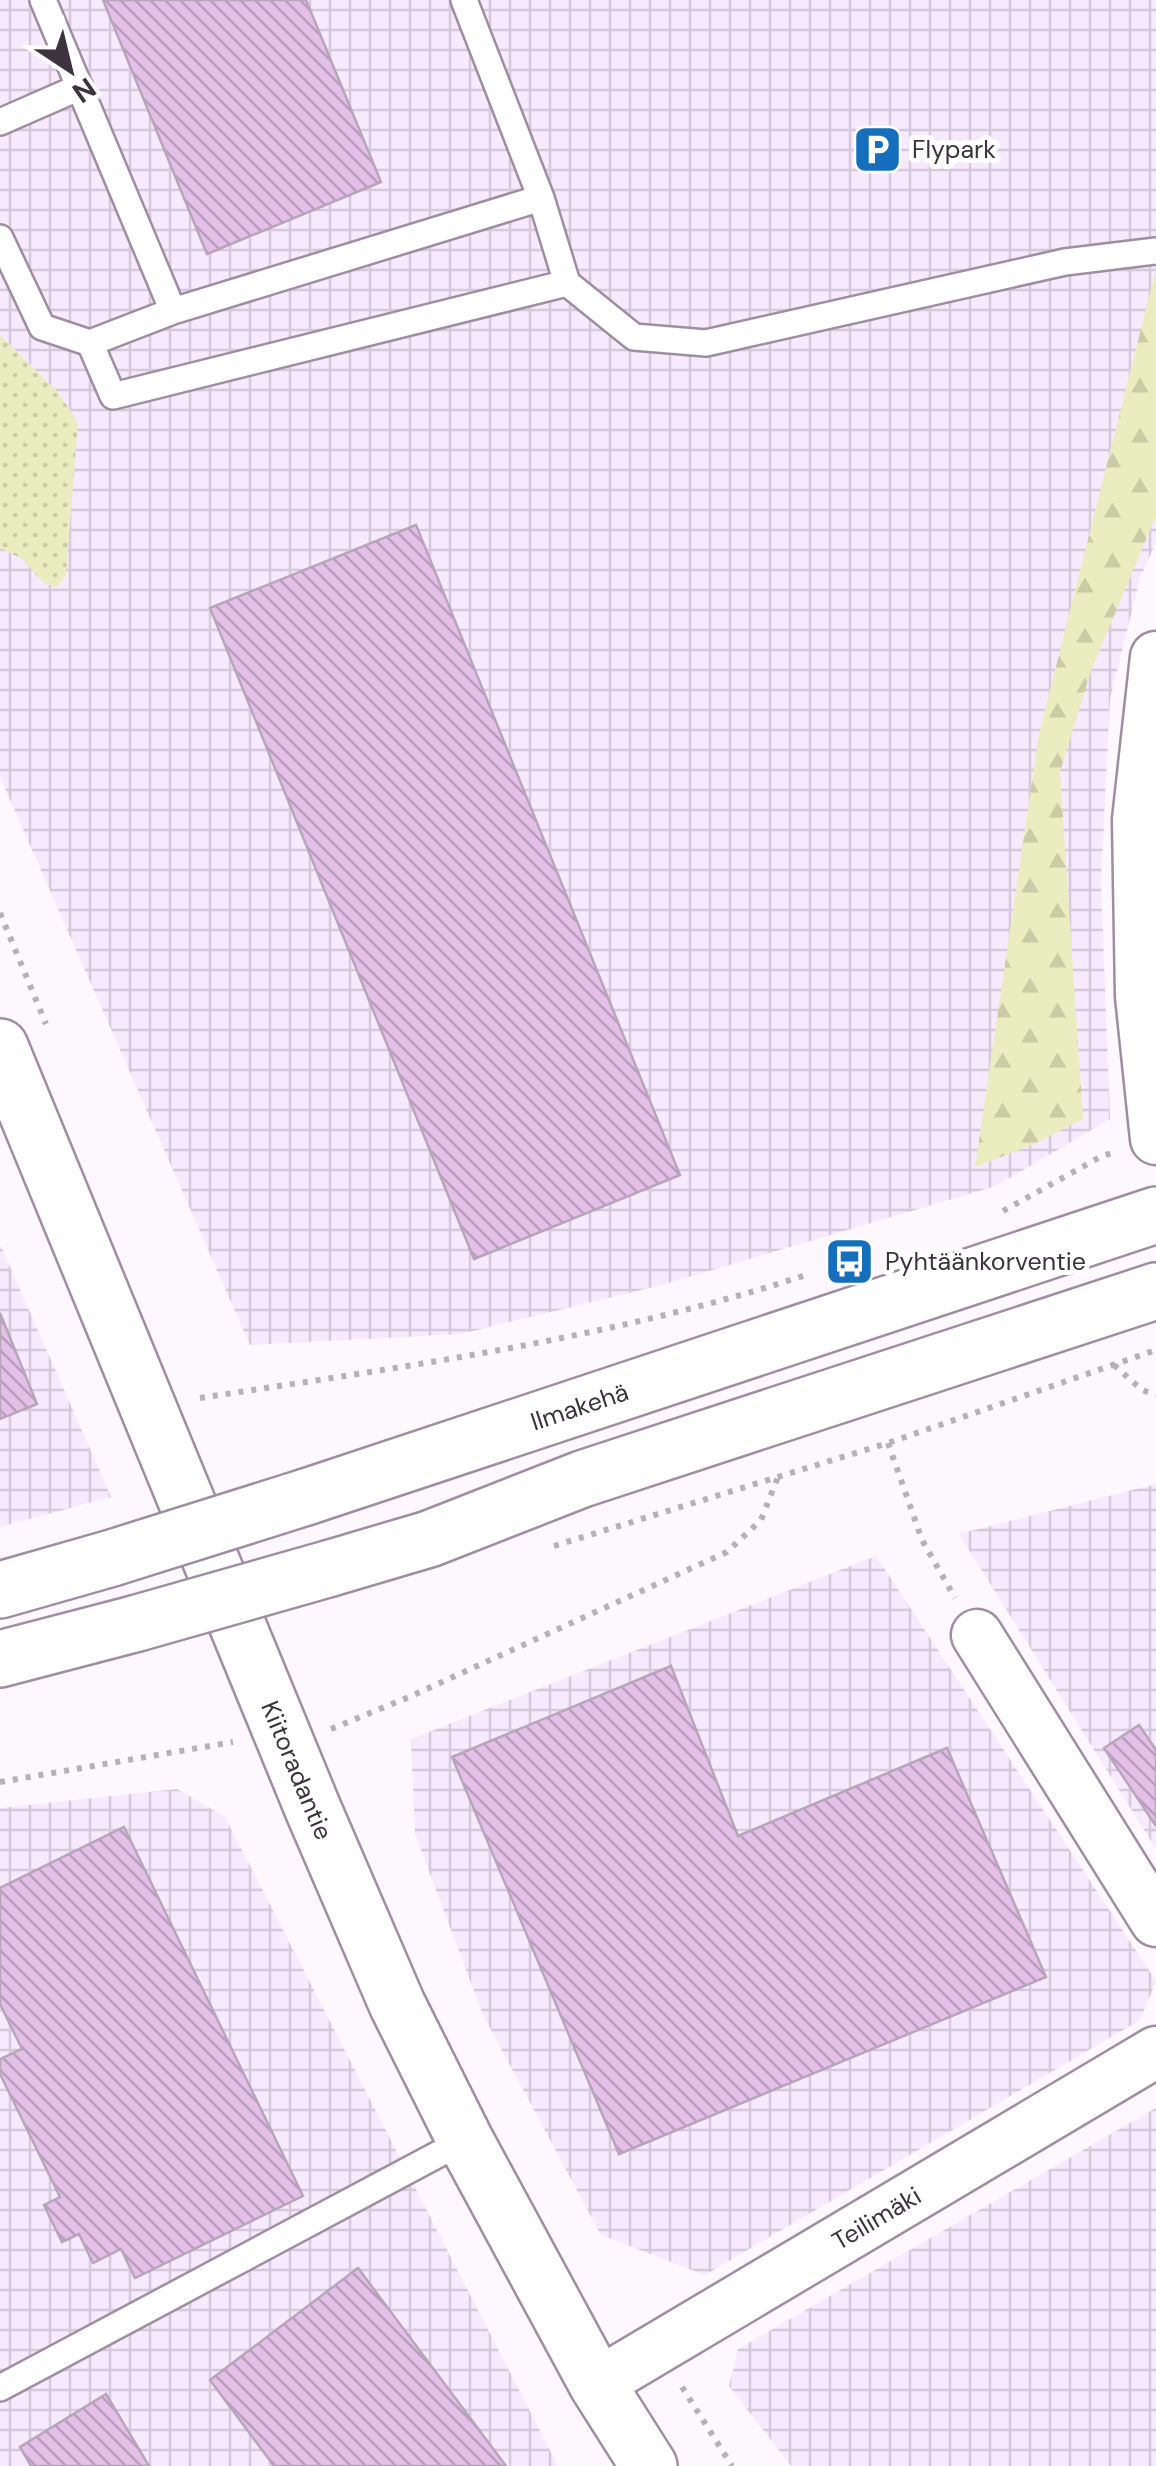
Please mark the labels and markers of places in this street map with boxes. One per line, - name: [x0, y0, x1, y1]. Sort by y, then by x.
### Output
- parking icon: Flypark: [851, 123, 903, 175]
- place label: Flypark: [912, 133, 996, 166]
- bus stop icon: Pyhtäänkorventie: [824, 1235, 876, 1287]
- place label: Pyhtäänkorventie: [885, 1245, 1086, 1278]

